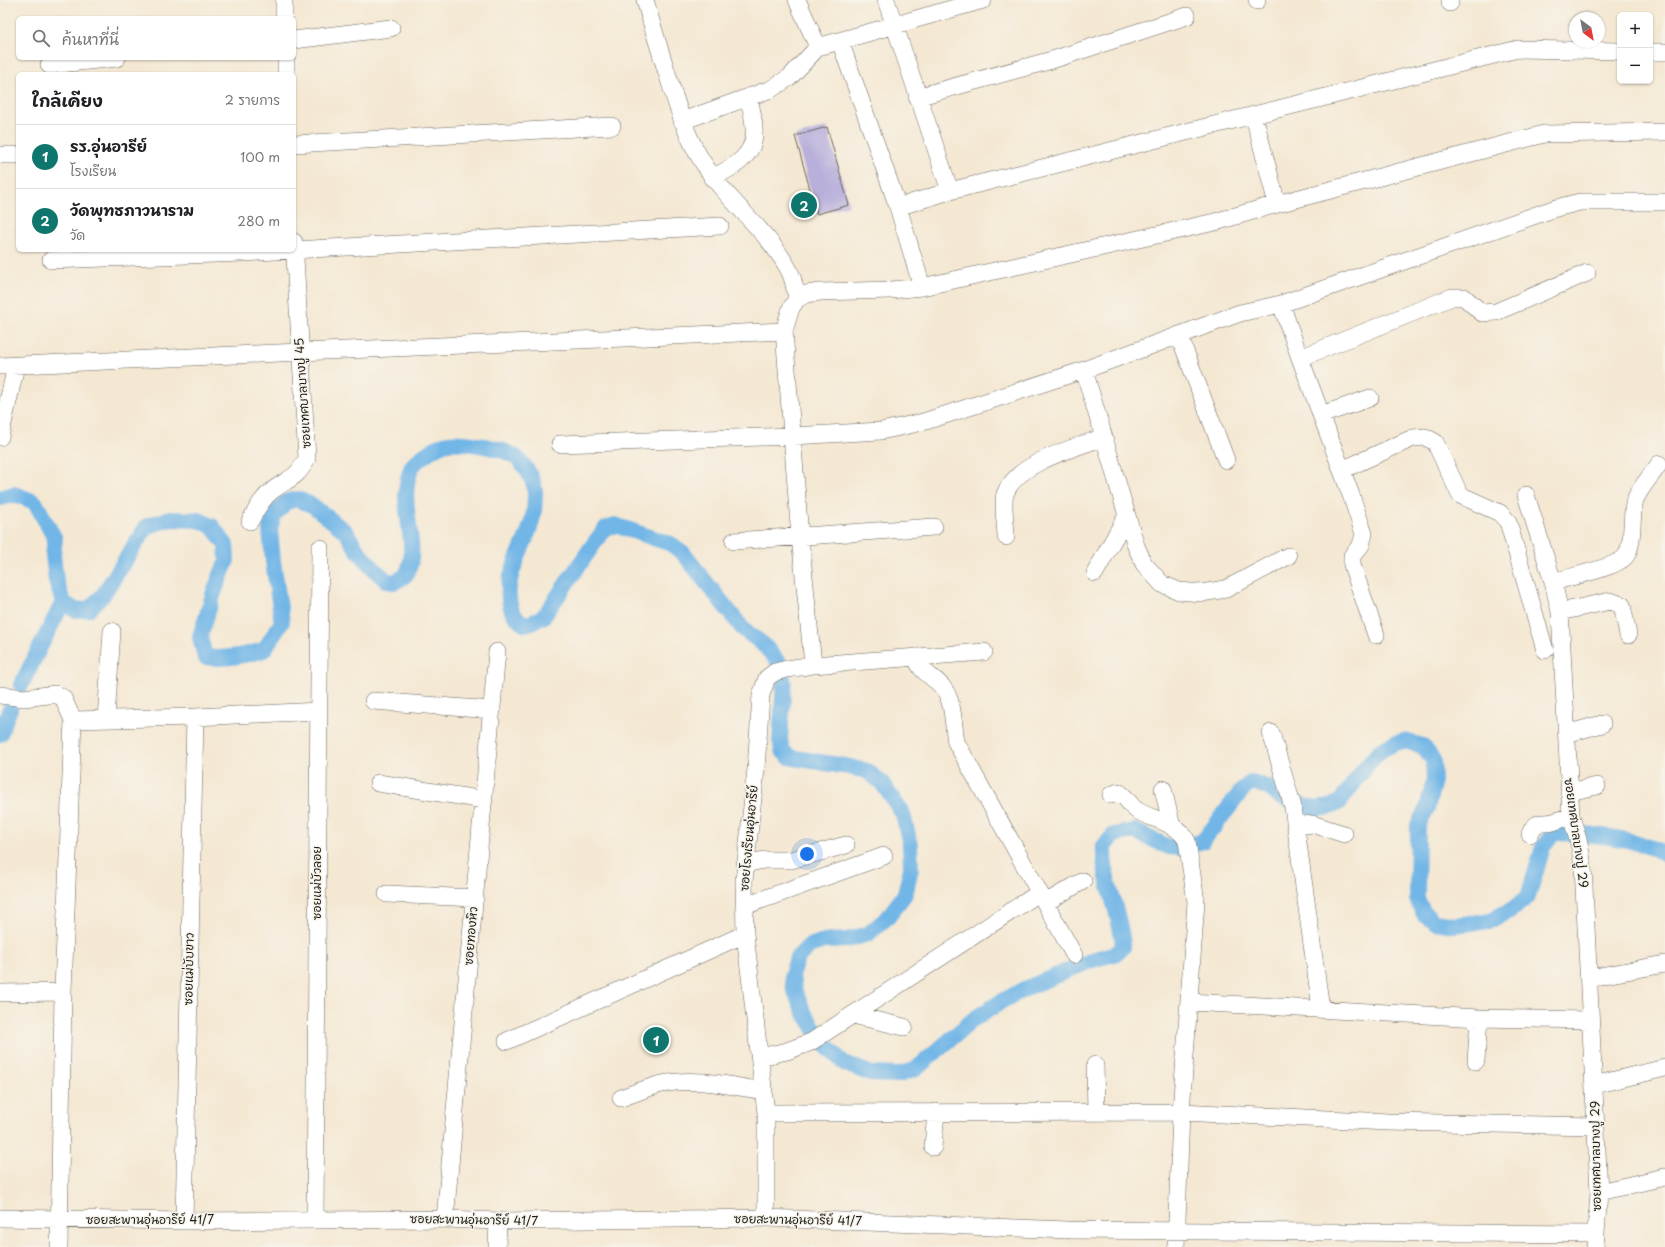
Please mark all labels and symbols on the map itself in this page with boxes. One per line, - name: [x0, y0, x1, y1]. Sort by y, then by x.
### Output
- north arrow: [1569, 12, 1605, 48]
- pin: 2: [791, 190, 817, 220]
- street label: ซอยเทศบาลบางปู 45: [289, 337, 316, 449]
- street label: ซอยเทศบาลบางปู 29: [1559, 777, 1594, 889]
- street label: ซอยโรงเรียนอุ่นอารีย์: [734, 784, 763, 892]
- your location: [797, 844, 817, 864]
- street label: ซอยแม่บัวลอย: [307, 846, 325, 920]
- street label: ซอยทองหิว: [458, 906, 482, 966]
- street label: ซอยแม่บับขาว: [178, 932, 198, 1005]
- pin: 1: [643, 1025, 669, 1055]
- street label: ซอยเทศบาลบางปู 29: [1585, 1101, 1606, 1211]
- street label: ซอยสะพานอุ่นอารีย์ 41/7: [410, 1209, 538, 1230]
- street label: ซอยสะพานอุ่นอารีย์ 41/7: [734, 1209, 862, 1230]
- street label: ซอยสะพานอุ่นอารีย์ 41/7: [86, 1210, 214, 1229]

